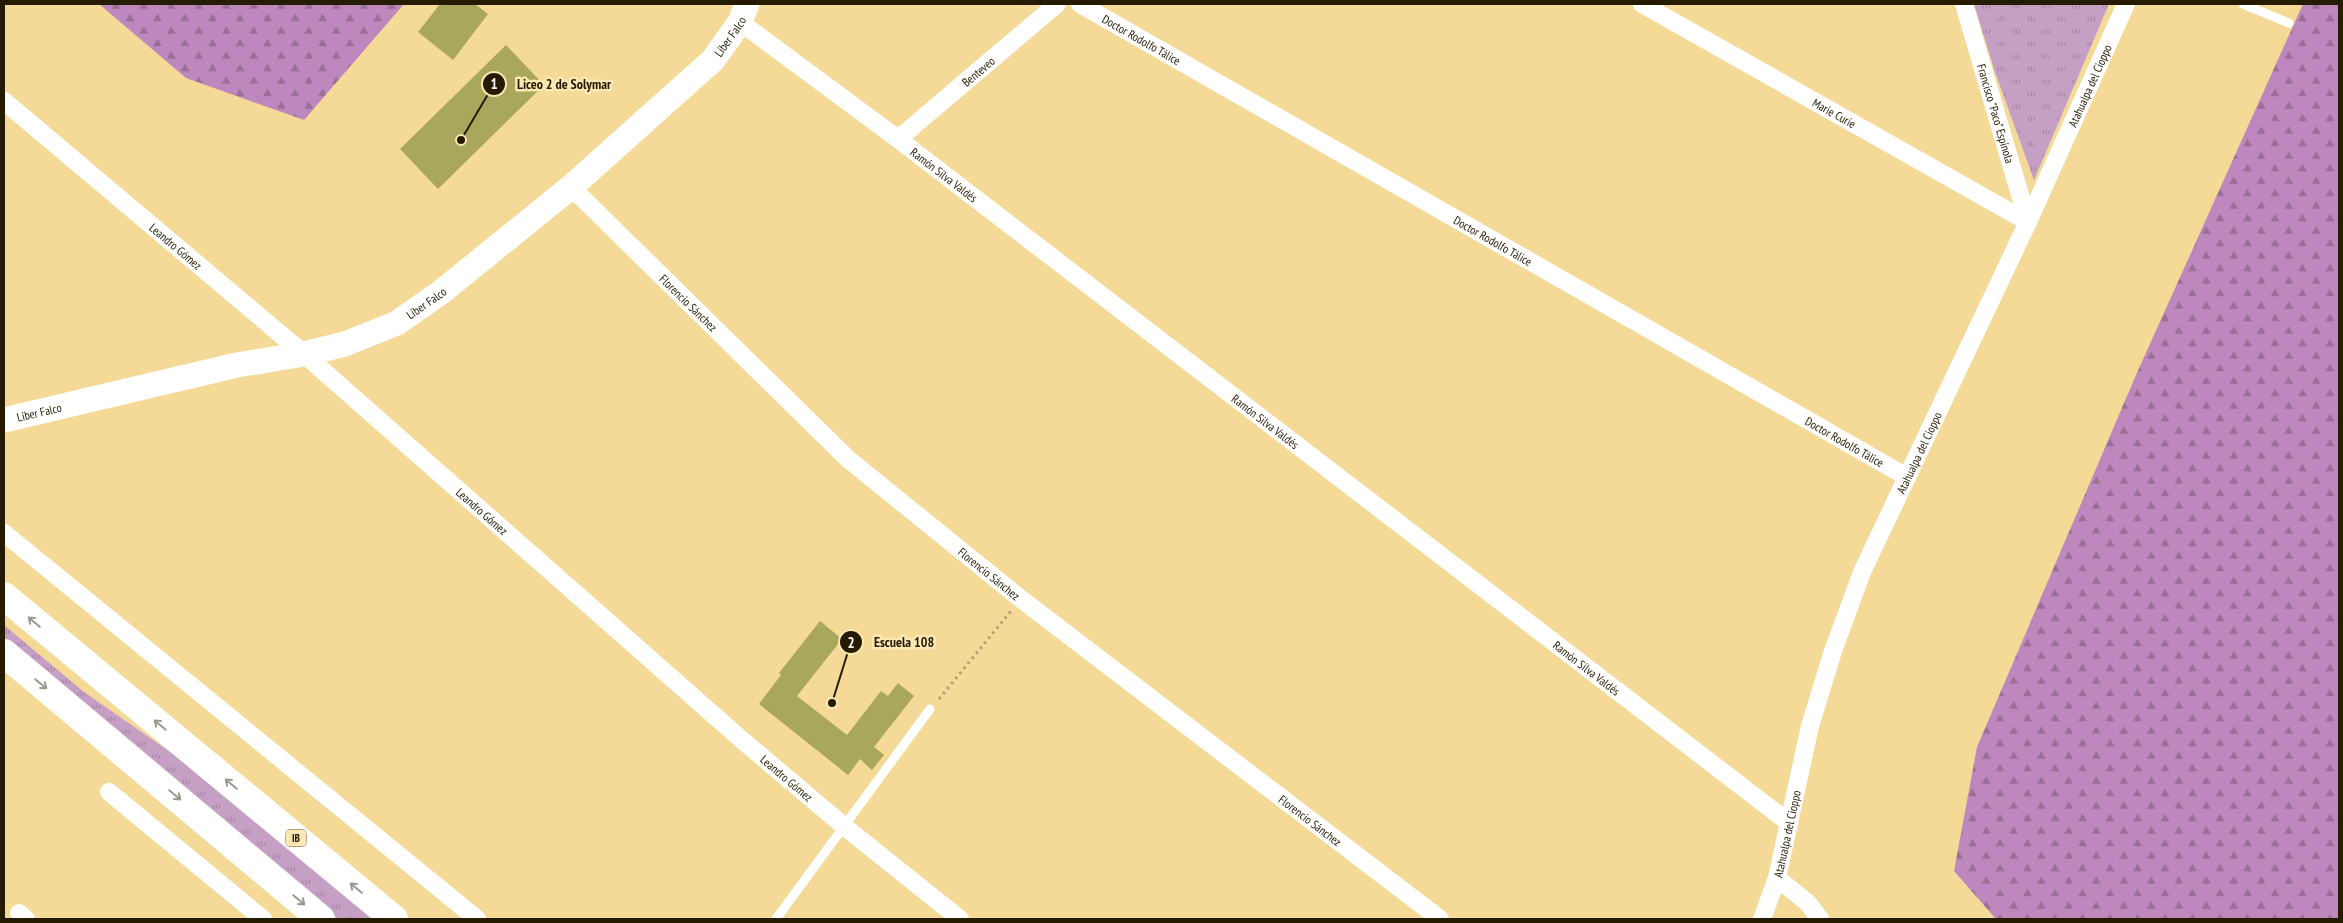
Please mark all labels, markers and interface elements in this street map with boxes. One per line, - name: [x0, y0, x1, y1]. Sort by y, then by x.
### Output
- street label: Doctor Rodolfo Tálice: [1100, 11, 1184, 68]
- street label: Líber Falco: [710, 15, 749, 59]
- street label: Atahualpa del Cioppo: [2064, 42, 2114, 129]
- street label: Benteveo: [958, 53, 998, 89]
- street label: Francisco "Paco" Espínola: [1974, 62, 2018, 165]
- callout: Liceo 2 de Solymar: [482, 69, 621, 98]
- text: 1: [490, 74, 498, 93]
- text: Liceo 2 de Solymar: [517, 75, 612, 93]
- street label: Marie Curie: [1810, 95, 1859, 131]
- street label: Ramón Silva Valdés: [908, 144, 981, 205]
- street label: Doctor Rodolfo Tálice: [1451, 212, 1535, 269]
- street label: Leandro Gómez: [147, 220, 205, 272]
- street label: Florencio Sánchez: [657, 271, 721, 334]
- street label: Líber Falco: [403, 284, 449, 322]
- street label: Ramón Silva Valdés: [1229, 391, 1302, 452]
- street label: Líber Falco: [15, 399, 63, 424]
- street label: Atahualpa del Cioppo: [1893, 409, 1944, 496]
- street label: Doctor Rodolfo Tálice: [1803, 413, 1887, 470]
- street label: Leandro Gómez: [453, 484, 511, 538]
- street label: Florencio Sánchez: [955, 544, 1023, 603]
- one-way arrow: [28, 616, 41, 627]
- callout: Escuela 108: [839, 628, 944, 657]
- text: 2: [847, 633, 855, 652]
- text: Escuela 108: [874, 633, 934, 651]
- street label: Ramón Silva Valdés: [1550, 637, 1623, 698]
- one-way arrow: [35, 679, 48, 690]
- one-way arrow: [153, 720, 166, 731]
- street label: Leandro Gómez: [758, 752, 816, 804]
- one-way arrow: [225, 779, 238, 790]
- one-way arrow: [168, 789, 181, 800]
- street label: Atahualpa del Cioppo: [1770, 789, 1803, 879]
- street label: Florencio Sánchez: [1276, 791, 1345, 849]
- road number: IB: [286, 830, 306, 846]
- one-way arrow: [350, 883, 363, 894]
- one-way arrow: [292, 895, 305, 906]

